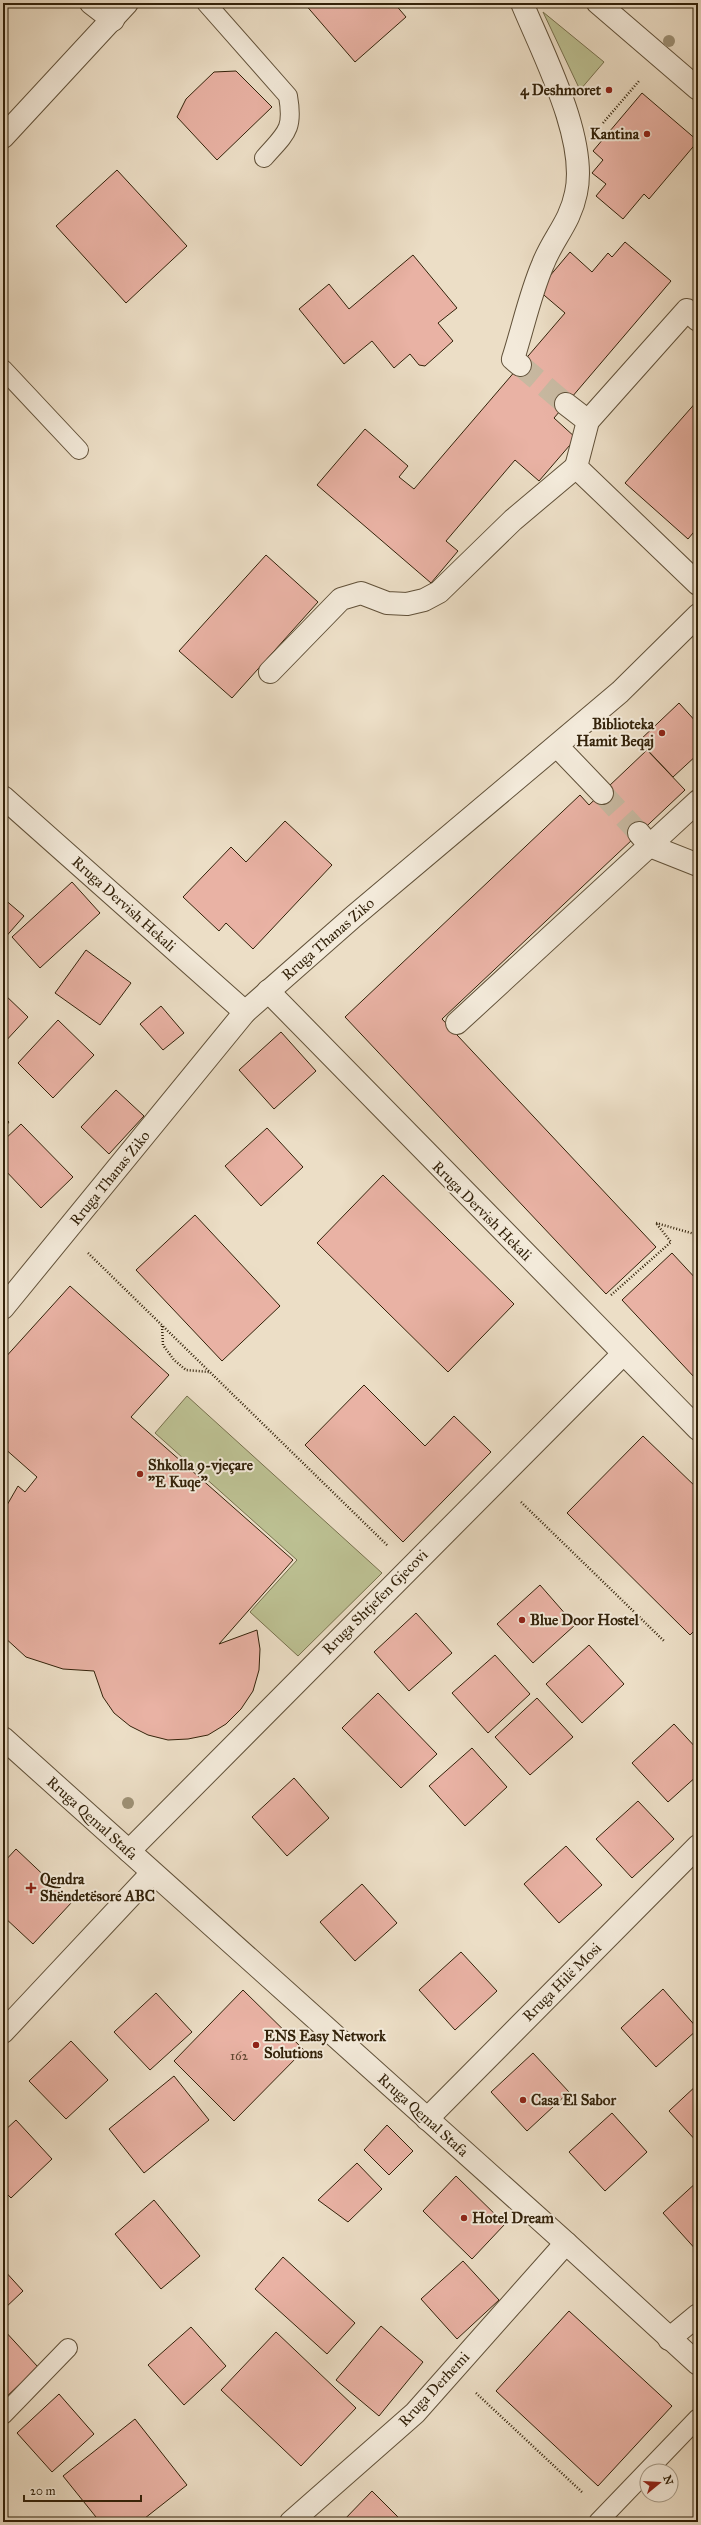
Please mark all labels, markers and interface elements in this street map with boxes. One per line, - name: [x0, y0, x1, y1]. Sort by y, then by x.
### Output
- place label: 4 Deshmoret: [520, 81, 602, 100]
- marker: 4 Deshmoret: [604, 85, 614, 95]
- place label: Kantina: [590, 125, 640, 143]
- marker: Kantina: [642, 129, 652, 139]
- place label: Biblioteka Hamit Beqaj: [576, 715, 655, 751]
- marker: Biblioteka Hamit Beqaj: [657, 728, 667, 738]
- street label: Rruga Dervish Hekali: [68, 853, 180, 955]
- street label: Rruga Thanas Ziko: [278, 894, 378, 984]
- street label: Rruga Thanas Ziko: [66, 1127, 154, 1229]
- street label: Rruga Dervish Hekali: [428, 1157, 536, 1265]
- place label: Shkolla 9-vjeçare "E Kuqe": [148, 1456, 254, 1492]
- marker: Shkolla 9-vjeçare "E Kuqe": [135, 1469, 145, 1479]
- street label: Rruga Shtjefen Gjecovi: [319, 1546, 431, 1658]
- place label: Blue Door Hostel: [530, 1611, 640, 1629]
- marker: Blue Door Hostel: [517, 1615, 527, 1625]
- street label: Rruga Qemal Stafa: [43, 1773, 141, 1864]
- place label: Qendra Shëndetësore ABC: [40, 1870, 155, 1905]
- marker: Qendra Shëndetësore ABC: [25, 1882, 37, 1894]
- street label: Rruga Hilë Mosi: [519, 1939, 605, 2025]
- place label: ENS Easy Network Solutions: [264, 2027, 387, 2062]
- marker: ENS Easy Network Solutions: [251, 2040, 261, 2050]
- house number: 162: [230, 2048, 249, 2064]
- street label: Rruga Qemal Stafa: [374, 2070, 472, 2161]
- place label: Casa El Sabor: [531, 2091, 616, 2109]
- marker: Casa El Sabor: [518, 2095, 528, 2105]
- place label: Hotel Dream: [472, 2209, 554, 2227]
- marker: Hotel Dream: [459, 2213, 469, 2223]
- street label: Rruga Derhemi: [395, 2348, 473, 2430]
- north arrow: [639, 2463, 679, 2503]
- text: N: [660, 2474, 676, 2487]
- scale bar: [24, 2477, 141, 2503]
- text: 20 m: [30, 2484, 56, 2498]

